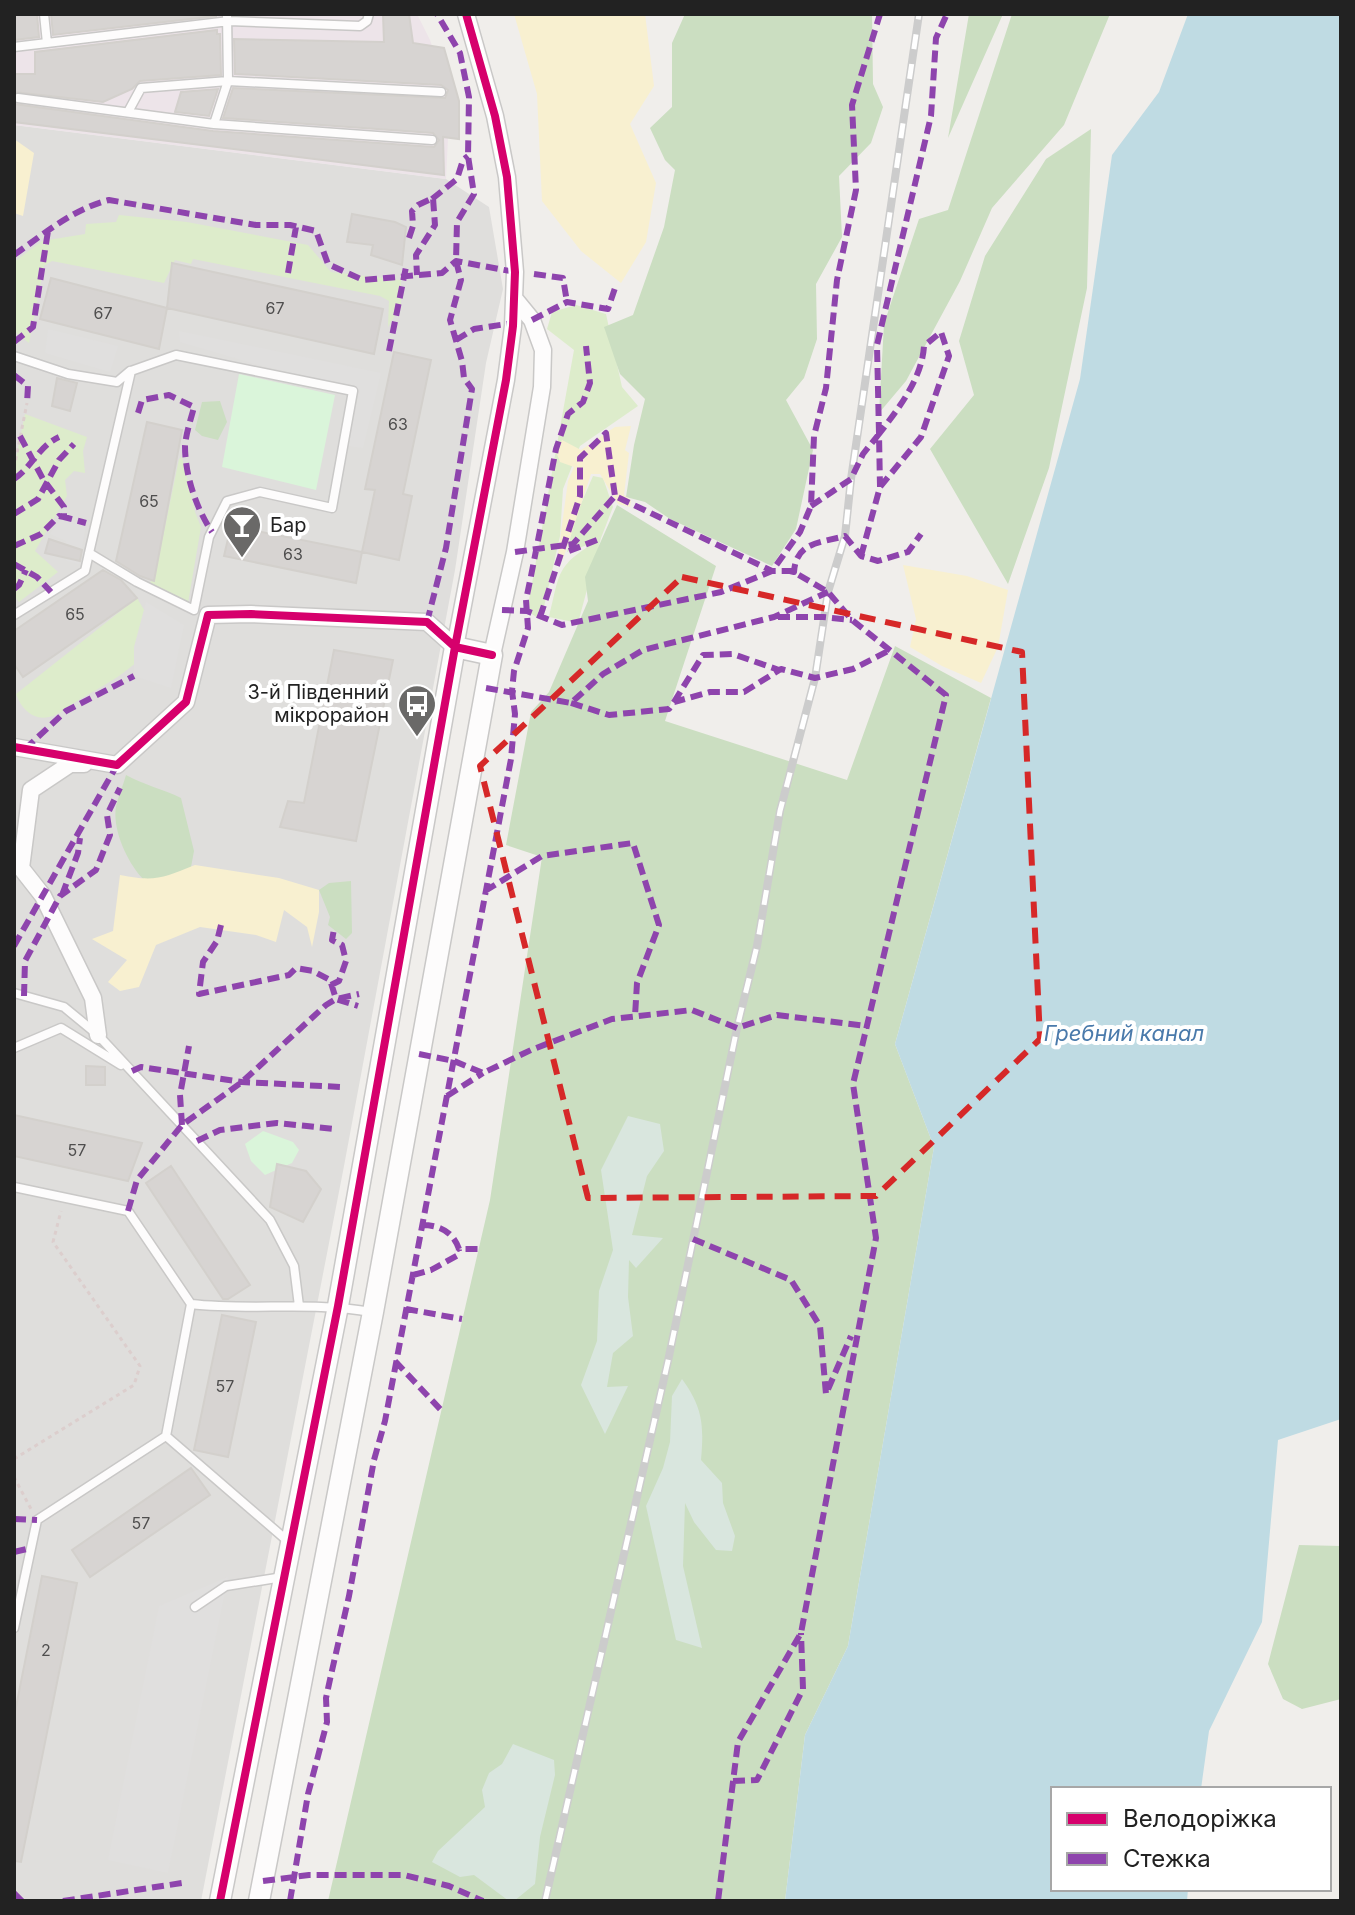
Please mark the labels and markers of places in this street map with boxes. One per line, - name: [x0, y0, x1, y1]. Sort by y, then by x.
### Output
- bar icon: Бар: [221, 504, 263, 559]
- place label: Бар: [270, 513, 306, 537]
- place label: 3-й Південний мікрорайон: [247, 680, 389, 727]
- bus stop icon: 3-й Південний мікрорайон: [396, 683, 438, 738]

